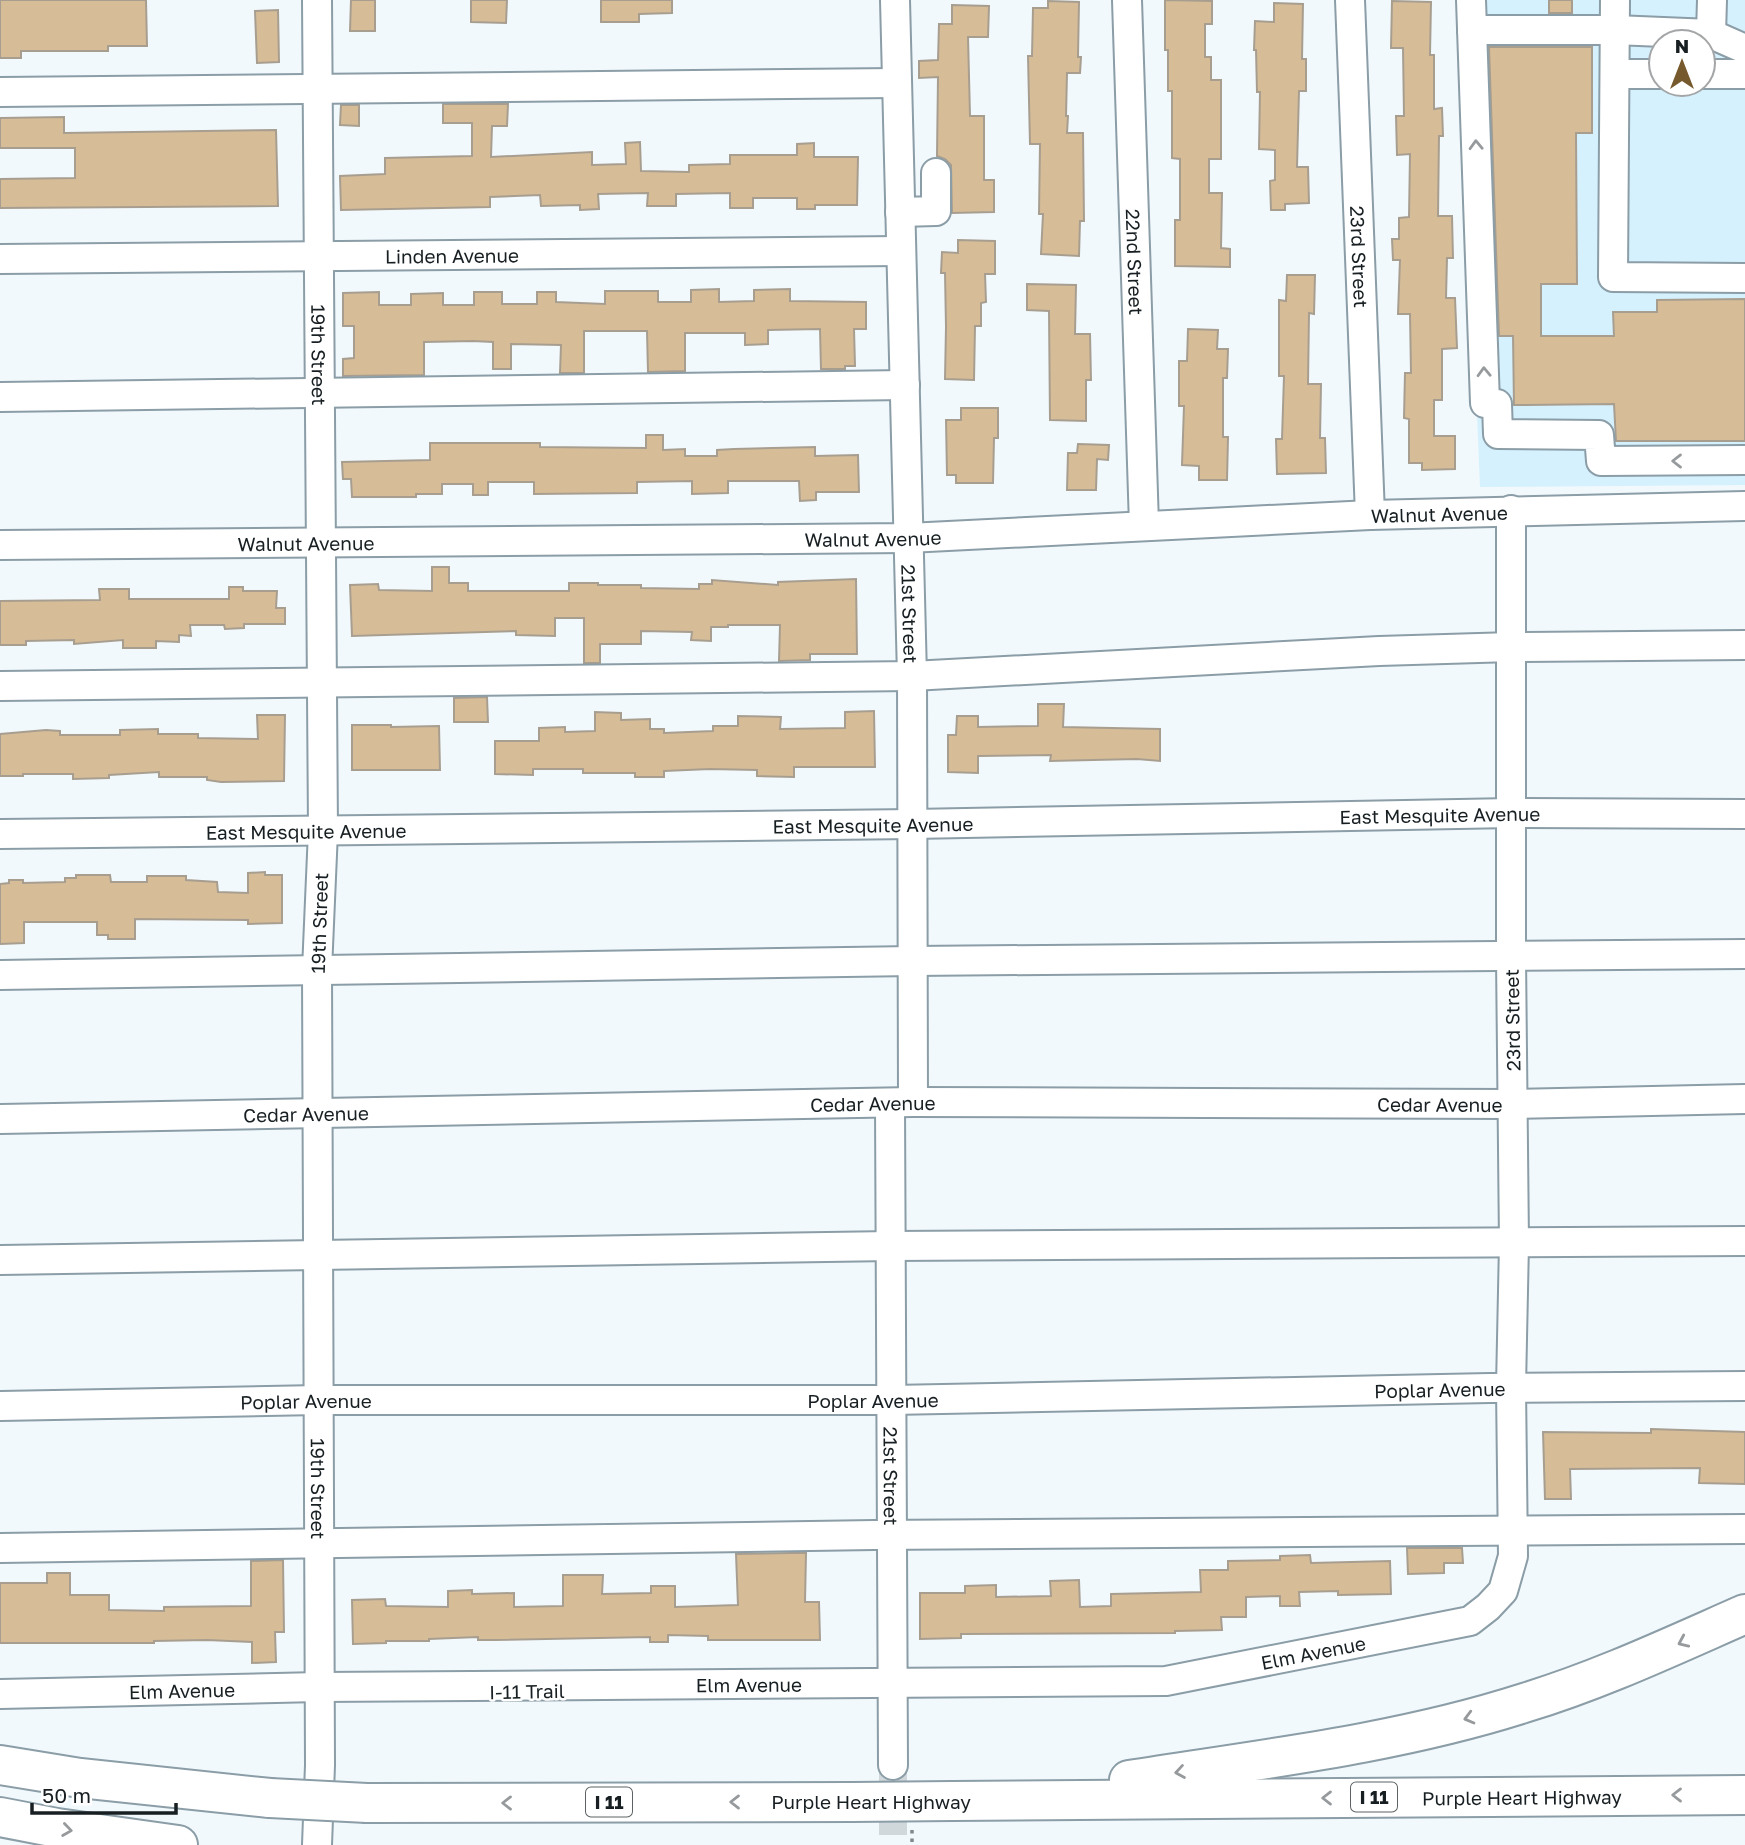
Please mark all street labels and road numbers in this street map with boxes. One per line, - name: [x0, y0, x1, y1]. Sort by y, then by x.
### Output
- street label: 23rd Street: [1347, 205, 1373, 308]
- street label: 22nd Street: [1122, 208, 1149, 315]
- street label: Linden Avenue: [385, 243, 519, 267]
- street label: 19th Street: [308, 304, 331, 406]
- street label: Walnut Avenue: [1371, 500, 1508, 526]
- street label: Walnut Avenue: [804, 525, 942, 550]
- street label: Walnut Avenue: [237, 531, 375, 555]
- street label: 21st Street: [898, 564, 923, 664]
- street label: East Mesquite Avenue: [1339, 801, 1540, 828]
- street label: East Mesquite Avenue: [772, 811, 974, 837]
- street label: East Mesquite Avenue: [205, 818, 407, 843]
- street label: 19th Street: [306, 872, 332, 974]
- street label: 23rd Street: [1500, 969, 1524, 1071]
- street label: Cedar Avenue: [810, 1090, 936, 1115]
- street label: Cedar Avenue: [1377, 1092, 1503, 1115]
- street label: Cedar Avenue: [243, 1101, 369, 1126]
- street label: Poplar Avenue: [1374, 1376, 1506, 1402]
- street label: Poplar Avenue: [807, 1388, 939, 1412]
- street label: Poplar Avenue: [240, 1389, 372, 1413]
- street label: 21st Street: [880, 1426, 903, 1526]
- street label: 19th Street: [307, 1438, 331, 1539]
- street label: Elm Avenue: [1259, 1630, 1367, 1674]
- street label: Elm Avenue: [696, 1672, 802, 1696]
- street label: Elm Avenue: [129, 1677, 235, 1703]
- street label: I-11 Trail: [489, 1679, 565, 1703]
- road number: I 11: [1351, 1782, 1397, 1812]
- street label: Purple Heart Highway: [1422, 1784, 1622, 1809]
- road number: I 11: [586, 1788, 632, 1816]
- street label: Purple Heart Highway: [771, 1790, 971, 1813]

